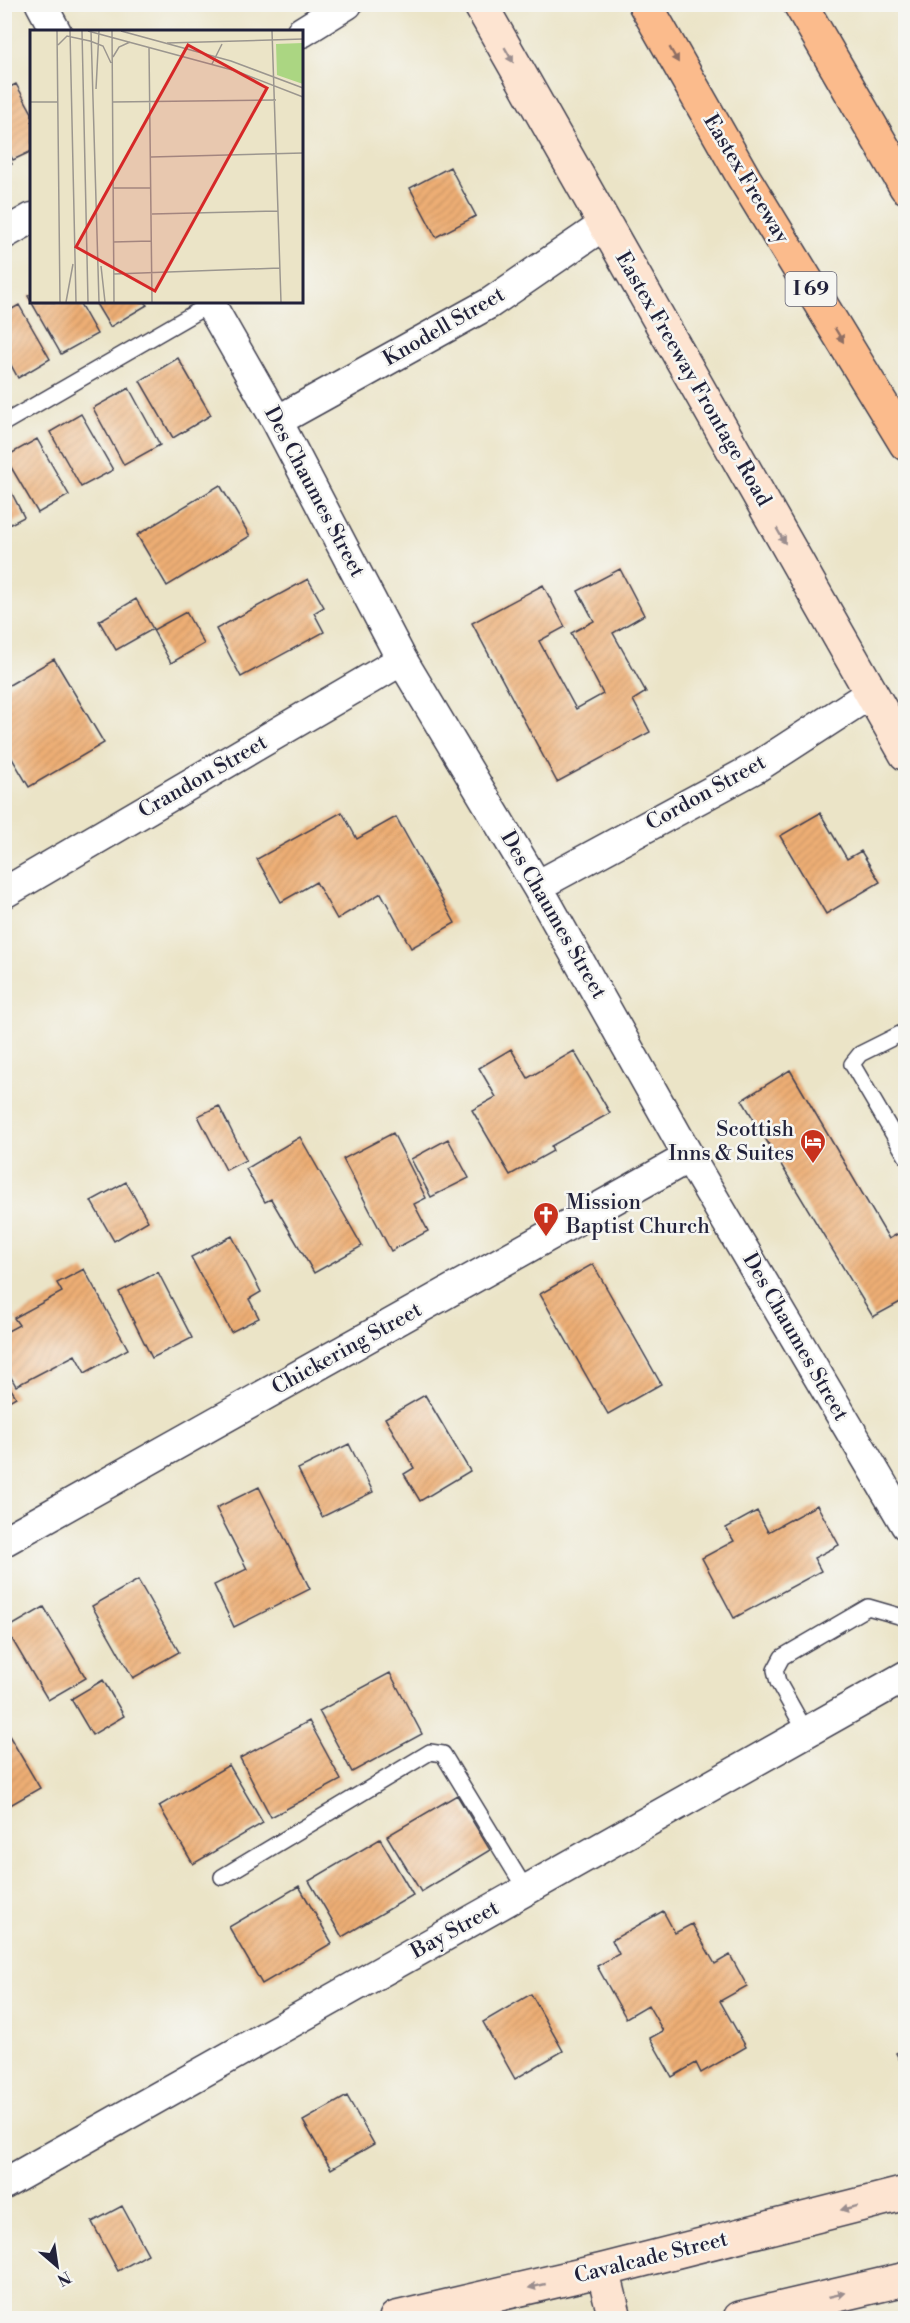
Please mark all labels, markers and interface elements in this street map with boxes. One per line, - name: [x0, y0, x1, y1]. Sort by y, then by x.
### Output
- inset map: [30, 30, 303, 303]
- one-way arrow: [504, 47, 514, 64]
- one-way arrow: [668, 47, 679, 63]
- street label: Eastex Freeway: [697, 110, 795, 249]
- street label: Eastex Freeway Frontage Road: [609, 247, 777, 511]
- road number: I 69: [786, 272, 836, 306]
- street label: Knodell Street: [379, 281, 510, 372]
- one-way arrow: [834, 327, 845, 343]
- street label: Des Chaumes Street: [258, 402, 370, 582]
- one-way arrow: [776, 527, 786, 544]
- street label: Crandon Street: [134, 729, 272, 824]
- street label: Cordon Street: [642, 749, 771, 837]
- street label: Des Chaumes Street: [494, 826, 612, 1004]
- place label: Scottish Inns & Suites: [669, 1117, 794, 1167]
- hotel icon: Scottish Inns & Suites: [798, 1127, 828, 1165]
- place label: Mission Baptist Church: [565, 1190, 710, 1240]
- church icon: Mission Baptist Church: [531, 1200, 561, 1238]
- street label: Des Chaumes Street: [736, 1248, 854, 1426]
- street label: Chickering Street: [268, 1297, 427, 1401]
- street label: Bay Street: [405, 1895, 504, 1965]
- one-way arrow: [840, 2203, 858, 2213]
- street label: Cavalcade Street: [572, 2226, 731, 2290]
- north arrow: [27, 2236, 87, 2296]
- text: N: [53, 2266, 74, 2290]
- one-way arrow: [528, 2281, 547, 2291]
- one-way arrow: [828, 2290, 847, 2300]

